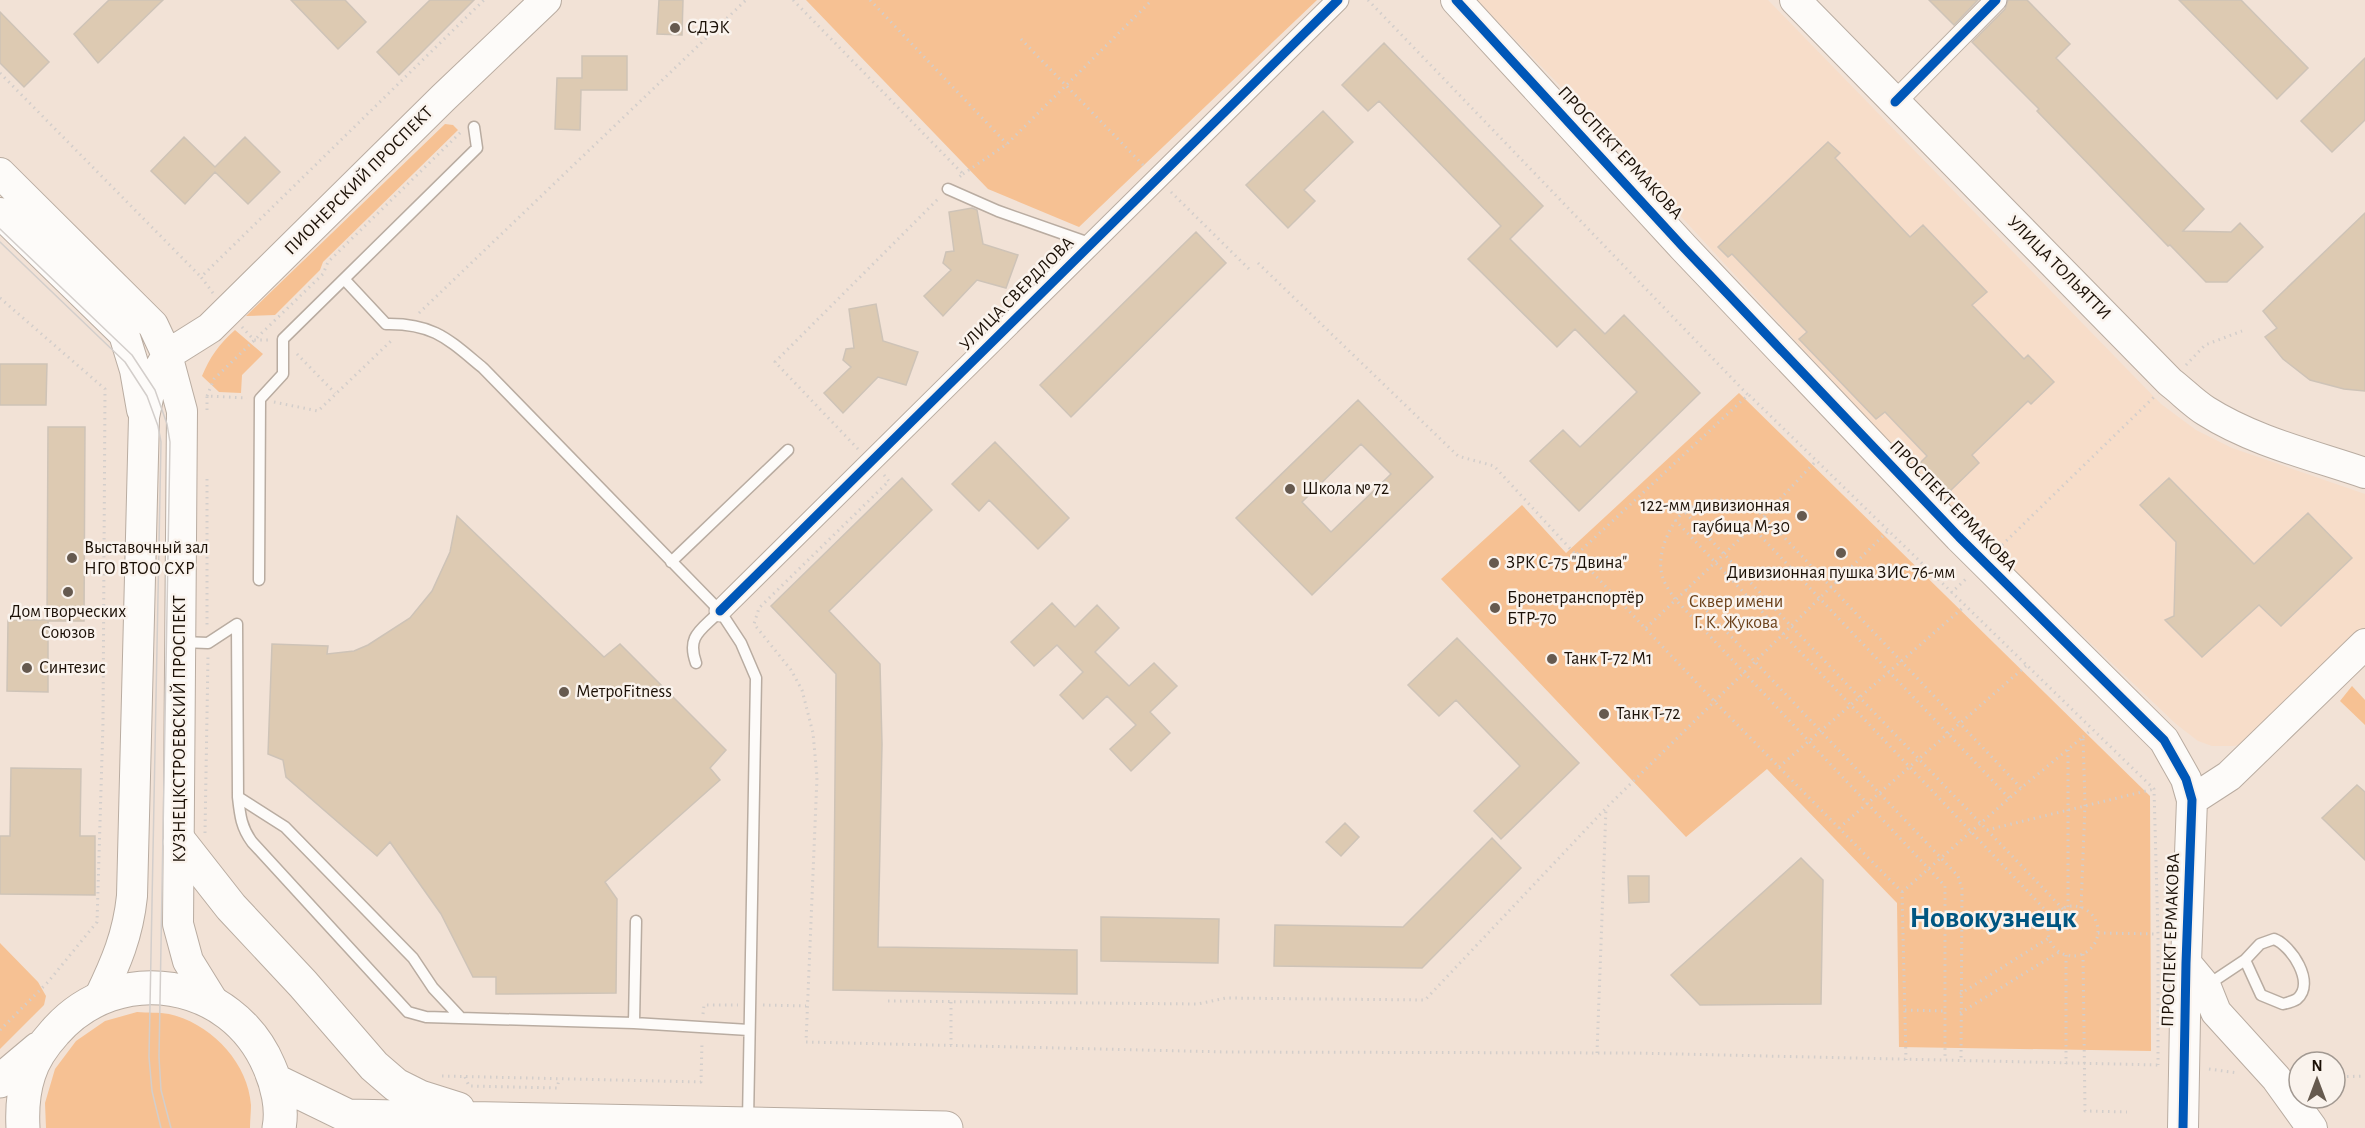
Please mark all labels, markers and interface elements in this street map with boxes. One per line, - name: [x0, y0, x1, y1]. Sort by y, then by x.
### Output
- place label: СДЭК: [687, 19, 730, 37]
- marker: СДЭК: [668, 21, 682, 35]
- street label: ПРОСПЕКТ ЕРМАКОВА: [1554, 83, 1686, 223]
- street label: ПИОНЕРСКИЙ ПРОСПЕКТ: [280, 102, 437, 259]
- street label: УЛИЦА ТОЛЬЯТТИ: [2004, 213, 2114, 323]
- street label: УЛИЦА СВЕРДЛОВА: [957, 233, 1078, 354]
- street label: ПРОСПЕКТ ЕРМАКОВА: [1886, 437, 2020, 575]
- place label: Школа № 72: [1302, 480, 1389, 498]
- marker: Школа № 72: [1283, 482, 1297, 496]
- place label: 122-мм дивизионная гаубица М-30: [1640, 497, 1790, 536]
- marker: 122-мм дивизионная гаубица М-30: [1795, 509, 1809, 523]
- place label: Выставочный зал НГО ВТОО СХР: [84, 539, 209, 578]
- marker: Дивизионная пушка ЗИС 76-мм: [1834, 546, 1848, 560]
- marker: Выставочный зал НГО ВТОО СХР: [65, 551, 79, 565]
- place label: ЗРК С-75 "Двина": [1506, 554, 1627, 572]
- marker: ЗРК С-75 "Двина": [1487, 556, 1501, 570]
- place label: Дивизионная пушка ЗИС 76-мм: [1727, 564, 1955, 582]
- marker: Дом творческих Союзов: [61, 585, 75, 599]
- place label: Бронетранспортёр БТР-70: [1507, 589, 1644, 628]
- park label: Сквер имени Г. К. Жукова: [1689, 593, 1783, 632]
- street label: КУЗНЕЦКСТРОЕВСКИЙ ПРОСПЕКТ: [169, 595, 189, 863]
- marker: Бронетранспортёр БТР-70: [1488, 601, 1502, 615]
- place label: Дом творческих Союзов: [10, 603, 126, 642]
- place label: Танк Т-72 М1: [1564, 650, 1652, 668]
- marker: Танк Т-72 М1: [1545, 652, 1559, 666]
- place label: Синтезис: [39, 659, 106, 677]
- marker: Синтезис: [20, 661, 34, 675]
- place label: МетроFitness: [576, 683, 672, 701]
- marker: МетроFitness: [557, 685, 571, 699]
- place label: Танк Т-72: [1616, 705, 1680, 723]
- marker: Танк Т-72: [1597, 707, 1611, 721]
- street label: ПРОСПЕКТ ЕРМАКОВА: [2159, 852, 2183, 1027]
- district label: Новокузнецк: [1909, 903, 2077, 933]
- north arrow: [2287, 1050, 2347, 1110]
- text: N: [2311, 1058, 2323, 1074]

